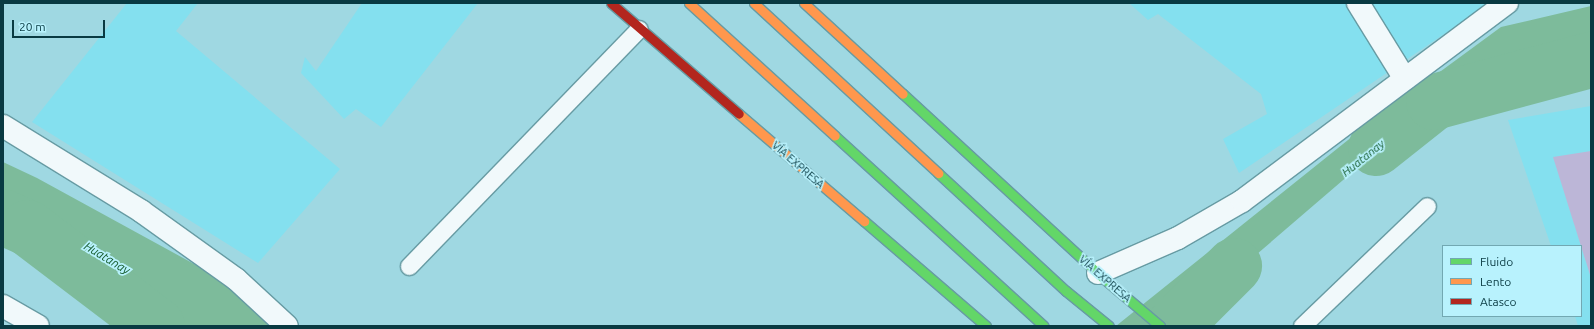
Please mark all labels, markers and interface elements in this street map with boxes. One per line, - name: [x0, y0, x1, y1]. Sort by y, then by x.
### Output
- scale bar: [14, 12, 107, 38]
- text: 20 m: [19, 20, 46, 33]
- water label: Huatanay: [1339, 136, 1387, 180]
- street label: VÍA EXPRESA: [769, 139, 827, 191]
- water label: Huatanay: [81, 239, 133, 277]
- legend: [1442, 245, 1582, 317]
- street label: VÍA EXPRESA: [1076, 253, 1134, 305]
- text: Fluido: [1480, 255, 1513, 268]
- text: Lento: [1480, 275, 1511, 288]
- text: Atasco: [1480, 295, 1516, 308]

